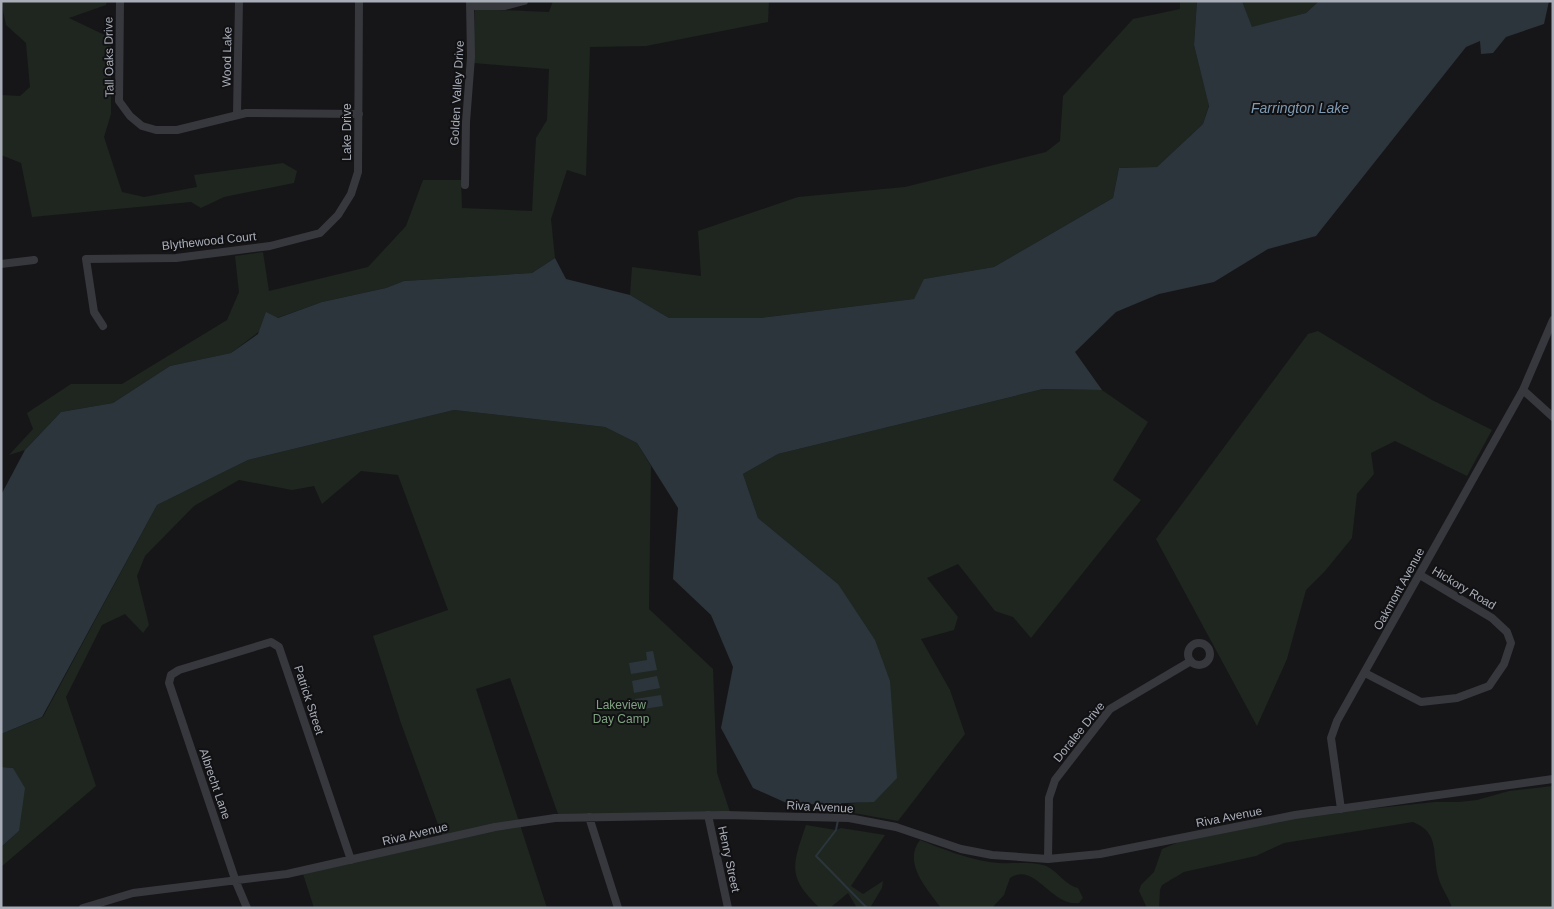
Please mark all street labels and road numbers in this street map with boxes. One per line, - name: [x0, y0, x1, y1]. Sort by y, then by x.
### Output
- street label: Tall Oaks Drive: [101, 16, 117, 97]
- street label: Wood Lake: [219, 26, 235, 87]
- street label: Golden Valley Drive: [447, 40, 467, 146]
- street label: Lake Drive: [340, 103, 354, 161]
- street label: Blythewood Court: [161, 229, 257, 253]
- street label: Oakmont Avenue: [1371, 545, 1428, 633]
- street label: Hickory Road: [1430, 563, 1498, 613]
- street label: Patrick Street: [291, 664, 327, 737]
- street label: Doralee Drive: [1050, 699, 1108, 765]
- street label: Albrecht Lane: [196, 747, 234, 822]
- street label: Riva Avenue: [786, 798, 854, 816]
- street label: Riva Avenue: [1195, 804, 1264, 830]
- street label: Riva Avenue: [381, 820, 450, 848]
- street label: Henry Street: [715, 825, 743, 894]

